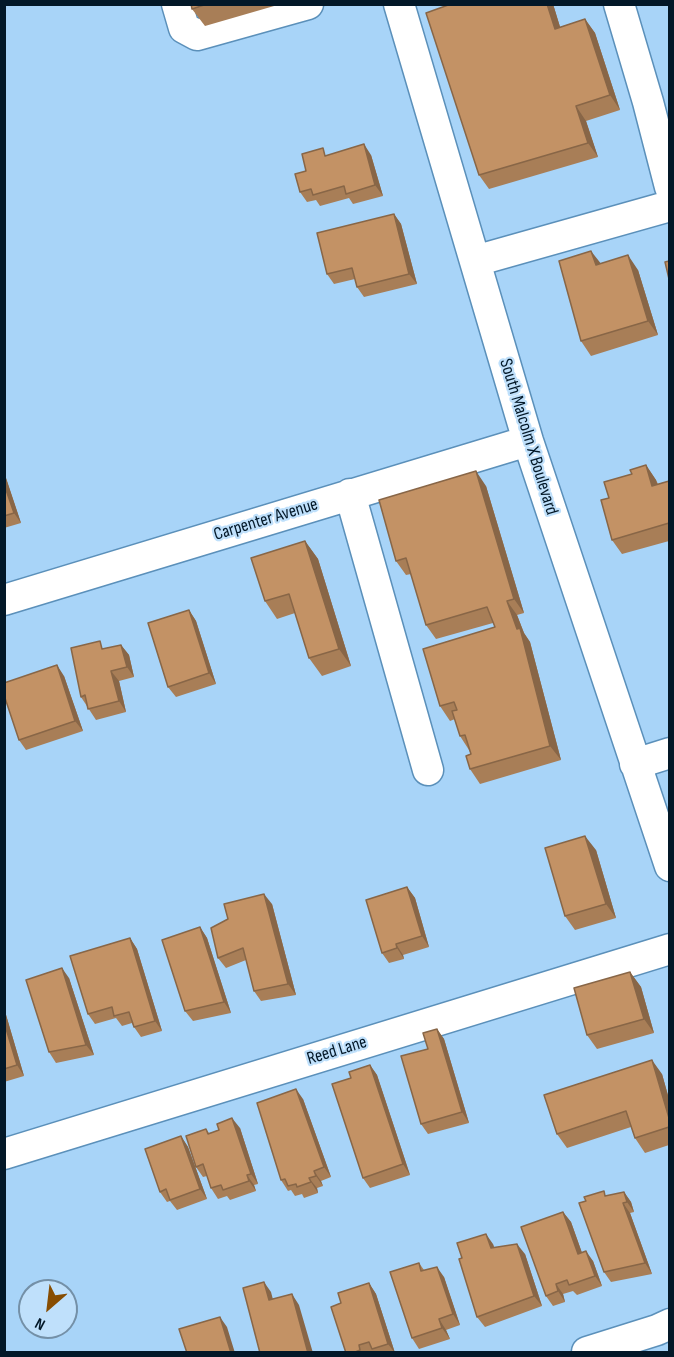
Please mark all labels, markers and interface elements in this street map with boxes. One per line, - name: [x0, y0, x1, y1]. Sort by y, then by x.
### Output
- street label: South Malcolm X Boulevard: [494, 356, 562, 518]
- street label: Carpenter Avenue: [211, 494, 321, 546]
- street label: Reed Lane: [304, 1032, 370, 1070]
- north arrow: [18, 1279, 78, 1339]
- text: N: [32, 1313, 48, 1334]

